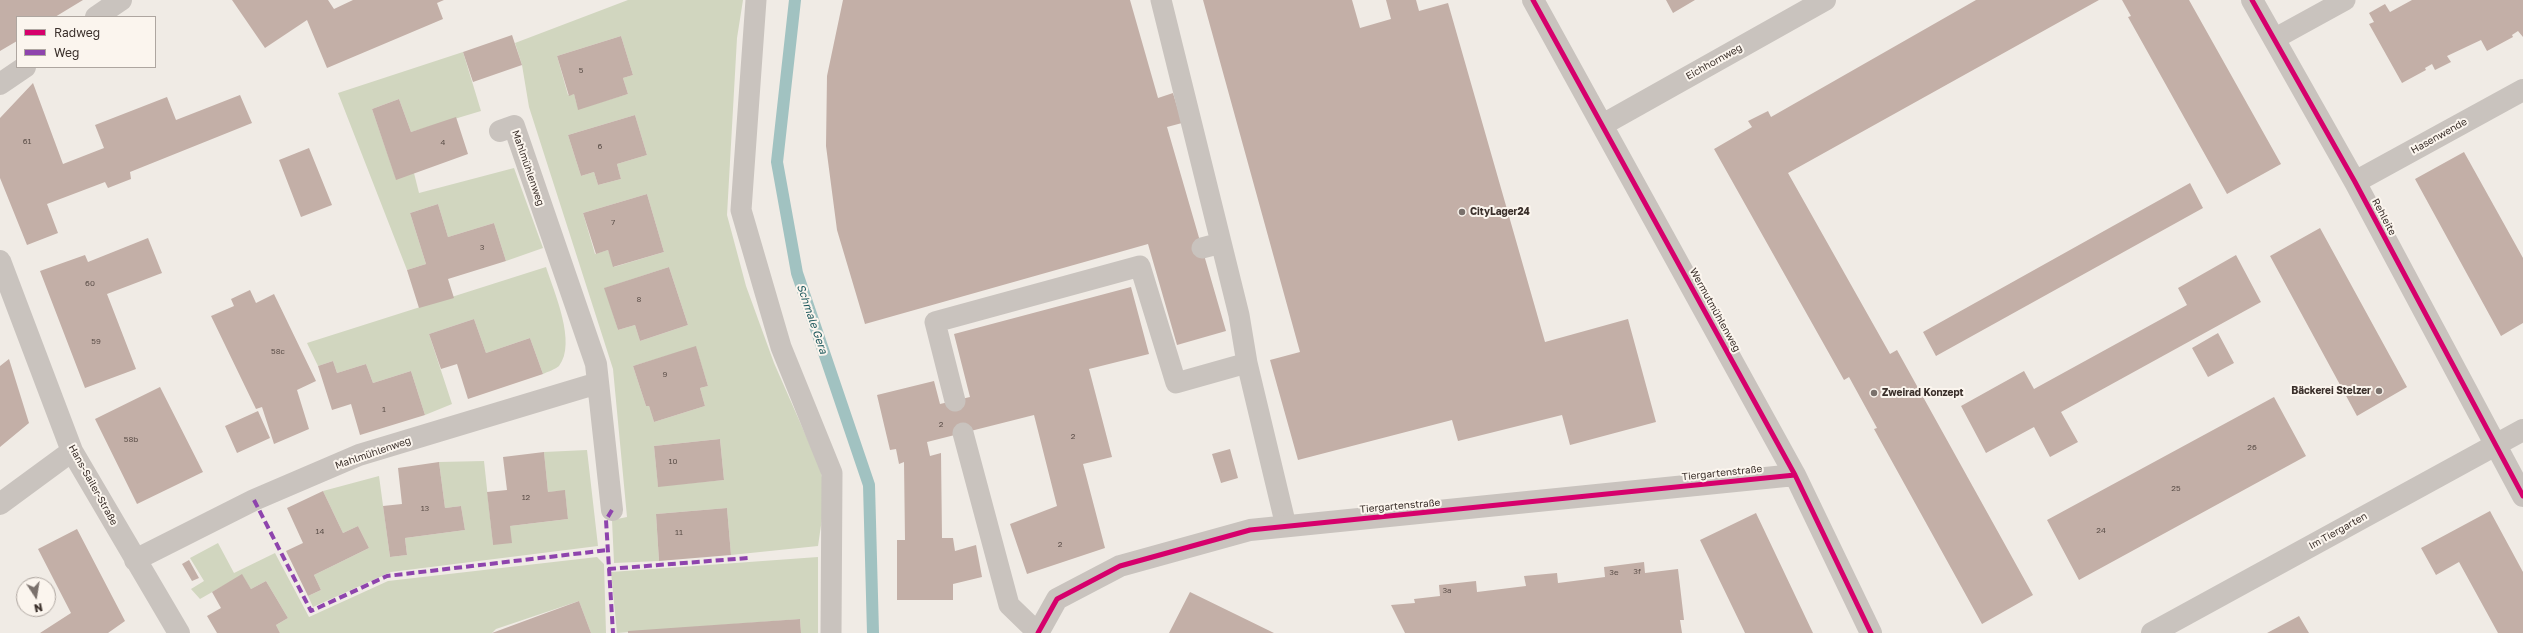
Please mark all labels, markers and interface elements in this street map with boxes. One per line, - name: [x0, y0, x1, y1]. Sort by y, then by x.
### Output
- legend: [16, 16, 156, 68]
- text: Radweg: [54, 25, 100, 40]
- street label: Eichhornweg: [1684, 42, 1744, 82]
- text: Weg: [54, 45, 79, 60]
- house number: 5: [579, 65, 583, 75]
- street label: Hasenwende: [2409, 116, 2469, 156]
- street label: Mahlmühlenweg: [509, 128, 547, 208]
- house number: 61: [23, 136, 31, 146]
- house number: 4: [441, 137, 445, 147]
- house number: 6: [598, 141, 602, 151]
- street label: Rehleite: [2369, 197, 2399, 237]
- place label: CityLager24: [1470, 206, 1530, 218]
- marker: CityLager24: [1457, 207, 1467, 217]
- house number: 7: [611, 217, 615, 227]
- house number: 3: [480, 242, 484, 252]
- street label: Wermutmühlenweg: [1687, 266, 1743, 354]
- house number: 60: [85, 278, 95, 288]
- water label: Schmale Gera: [794, 282, 830, 356]
- house number: 8: [637, 294, 641, 304]
- house number: 59: [91, 336, 101, 346]
- house number: 58c: [271, 346, 285, 356]
- house number: 9: [663, 369, 667, 379]
- place label: Bäckerei Stelzer: [2291, 385, 2371, 397]
- marker: Bäckerei Stelzer: [2374, 386, 2384, 396]
- place label: Zweirad Konzept: [1882, 387, 1964, 399]
- marker: Zweirad Konzept: [1869, 388, 1879, 398]
- house number: 1: [382, 404, 386, 414]
- house number: 2: [939, 419, 943, 429]
- house number: 2: [1071, 431, 1075, 441]
- house number: 58b: [124, 434, 138, 444]
- street label: Mahlmühlenweg: [333, 434, 413, 472]
- house number: 26: [2247, 442, 2257, 452]
- street label: Hans-Sailer-Straße: [66, 443, 120, 527]
- house number: 10: [669, 456, 677, 466]
- street label: Tiergartenstraße: [1681, 463, 1763, 483]
- house number: 25: [2171, 483, 2181, 493]
- house number: 12: [522, 492, 530, 502]
- street label: Tiergartenstraße: [1359, 497, 1441, 515]
- house number: 13: [421, 503, 429, 513]
- street label: Im Tiergarten: [2307, 510, 2369, 552]
- house number: 24: [2096, 525, 2106, 535]
- house number: 14: [316, 526, 324, 536]
- house number: 11: [675, 527, 683, 537]
- house number: 2: [1058, 539, 1062, 549]
- house number: 3f: [1633, 566, 1641, 576]
- house number: 3e: [1609, 567, 1619, 577]
- north arrow: [16, 577, 56, 617]
- house number: 3a: [1442, 585, 1452, 595]
- text: N: [33, 601, 44, 615]

